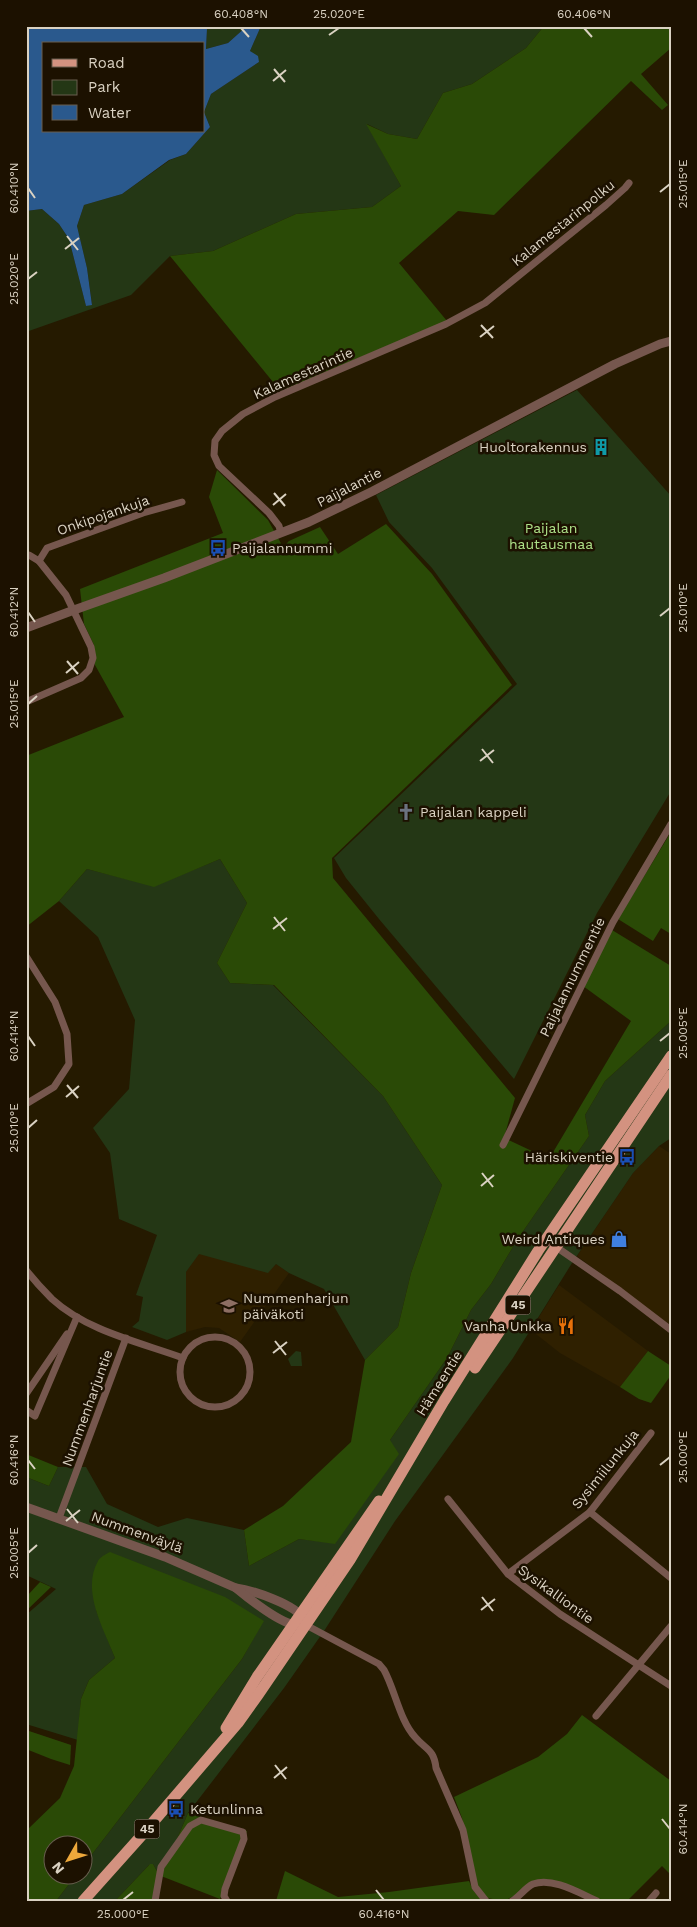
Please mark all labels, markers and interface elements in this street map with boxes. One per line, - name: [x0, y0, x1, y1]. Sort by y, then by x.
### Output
- text: 60.408°N: [214, 7, 268, 21]
- text: 25.020°E: [313, 7, 365, 21]
- text: 60.406°N: [557, 7, 611, 21]
- legend: [42, 42, 205, 132]
- text: Road: [88, 54, 125, 72]
- text: Park: [88, 78, 121, 96]
- text: Water: [88, 104, 131, 122]
- text: 25.015°E: [676, 159, 690, 209]
- text: 60.410°N: [7, 162, 21, 214]
- street label: Kalamestarinpolku: [508, 177, 618, 269]
- text: 25.020°E: [7, 253, 21, 305]
- street label: Kalamestarintie: [251, 344, 355, 402]
- building icon: Huoltorakennus: [591, 437, 611, 457]
- place label: Huoltorakennus: [479, 439, 587, 455]
- street label: Paijalantie: [314, 464, 384, 510]
- street label: Onkipojankuja: [55, 492, 151, 538]
- park label: Paijalan hautausmaa: [509, 520, 593, 552]
- bus stop icon: Paijalannummi: [208, 538, 228, 558]
- place label: Paijalannummi: [232, 540, 332, 556]
- text: 25.010°E: [676, 583, 690, 633]
- text: 60.412°N: [7, 587, 21, 637]
- text: 25.015°E: [7, 679, 21, 729]
- church icon: Paijalan kappeli: [396, 802, 416, 822]
- place label: Paijalan kappeli: [420, 804, 527, 820]
- street label: Paijalannummentie: [536, 915, 608, 1039]
- text: 25.005°E: [676, 1007, 690, 1059]
- text: 60.414°N: [7, 1010, 21, 1062]
- text: 25.010°E: [7, 1103, 21, 1153]
- bus stop icon: Häriskiventie: [617, 1147, 637, 1167]
- place label: Häriskiventie: [525, 1149, 613, 1165]
- shop icon: Weird Antiques: [609, 1229, 629, 1249]
- place label: Weird Antiques: [501, 1231, 605, 1247]
- place label: Nummenharjun päiväkoti: [243, 1290, 349, 1322]
- school or university icon: Nummenharjun päiväkoti: [219, 1296, 239, 1316]
- road number: 45: [506, 1296, 530, 1314]
- restaurant icon: Vanha Unkka: [556, 1316, 576, 1336]
- place label: Vanha Unkka: [464, 1318, 552, 1334]
- street label: Nummenharjuntie: [58, 1347, 116, 1469]
- street label: Hämeentie: [413, 1347, 465, 1419]
- street label: Sysimiilunkuja: [568, 1426, 642, 1512]
- text: 25.000°E: [676, 1430, 690, 1483]
- text: 60.416°N: [7, 1435, 21, 1486]
- street label: Nummenväylä: [89, 1508, 185, 1556]
- text: 25.005°E: [7, 1527, 21, 1579]
- street label: Sysikalliontie: [515, 1561, 597, 1627]
- bus stop icon: Ketunlinna: [166, 1799, 186, 1819]
- place label: Ketunlinna: [190, 1801, 263, 1817]
- text: 60.414°N: [676, 1803, 690, 1855]
- road number: 45: [134, 1820, 160, 1838]
- north arrow: [42, 1834, 92, 1884]
- text: N: [48, 1859, 67, 1877]
- text: 25.000°E: [97, 1907, 150, 1921]
- text: 60.416°N: [359, 1907, 410, 1921]

